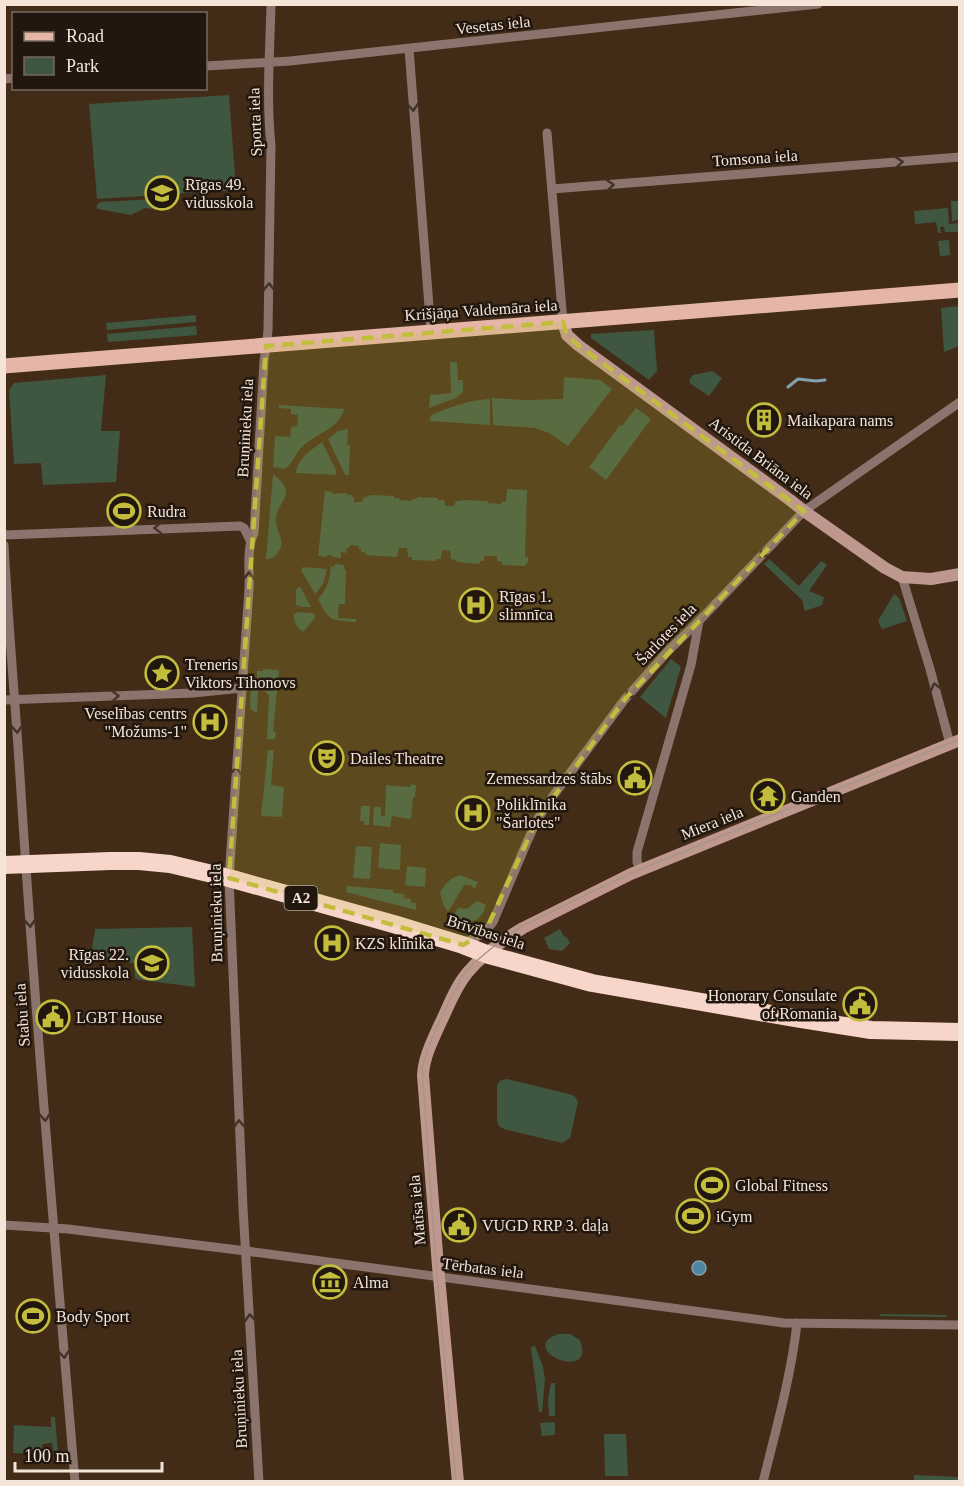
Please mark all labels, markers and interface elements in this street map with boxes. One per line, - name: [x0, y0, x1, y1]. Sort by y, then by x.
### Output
- legend: [12, 12, 207, 90]
- street label: Vesetas iela: [455, 13, 531, 37]
- text: Road: [66, 26, 104, 46]
- text: Park: [66, 56, 99, 76]
- street label: Sporta iela: [245, 87, 266, 157]
- one-way arrow: [407, 102, 420, 111]
- street label: Tomsona iela: [712, 147, 798, 169]
- one-way arrow: [894, 156, 904, 169]
- school or university icon: Rīgas 49. vidusskola: [144, 175, 180, 211]
- place label: Rīgas 49. vidusskola: [185, 176, 253, 211]
- one-way arrow: [606, 178, 615, 191]
- one-way arrow: [263, 283, 275, 292]
- street label: Krišjāņa Valdemāra iela: [404, 296, 558, 325]
- street label: Bruņinieku iela: [234, 378, 257, 478]
- building icon: Maikapara nams: [746, 402, 782, 438]
- place label: Maikapara nams: [787, 412, 893, 430]
- street label: Aristida Briāna iela: [706, 414, 816, 502]
- sports icon: Rudra: [106, 493, 142, 529]
- place label: Rudra: [147, 503, 186, 520]
- one-way arrow: [153, 522, 162, 535]
- one-way arrow: [760, 546, 771, 557]
- one-way arrow: [243, 572, 256, 581]
- hospital icon: Rīgas 1. slimnīca: [458, 587, 494, 623]
- place label: Rīgas 1. slimnīca: [499, 588, 553, 623]
- street label: Šarlotes iela: [632, 599, 699, 668]
- place icon: Treneris Viktors Tihonovs: [144, 655, 180, 691]
- place label: Treneris Viktors Tihonovs: [185, 656, 296, 691]
- one-way arrow: [930, 682, 942, 693]
- one-way arrow: [625, 688, 636, 699]
- one-way arrow: [110, 690, 119, 702]
- hospital icon: Veselības centrs "Možums-1": [192, 704, 228, 740]
- place label: Veselības centrs "Možums-1": [84, 705, 187, 740]
- one-way arrow: [10, 724, 23, 733]
- theatre icon: Dailes Theatre: [309, 740, 345, 776]
- place label: Dailes Theatre: [350, 750, 443, 767]
- public building icon: Zemessardzes štābs: [617, 760, 653, 796]
- one-way arrow: [230, 766, 243, 775]
- place label: Zemessardzes štābs: [486, 770, 612, 787]
- temple icon: Ganden: [750, 778, 786, 814]
- place label: Ganden: [791, 788, 841, 805]
- hospital icon: Poliklīnika "Šarlotes": [455, 795, 491, 831]
- place label: Poliklīnika "Šarlotes": [496, 796, 566, 831]
- street label: Miera iela: [679, 803, 745, 843]
- street label: Bruņinieku iela: [207, 863, 226, 963]
- road number: A2: [284, 886, 318, 910]
- street label: Brīvības iela: [445, 911, 527, 953]
- one-way arrow: [23, 918, 36, 928]
- hospital icon: KZS klīnika: [314, 925, 350, 961]
- place label: KZS klīnika: [355, 935, 434, 952]
- school or university icon: Rīgas 22. vidusskola: [134, 945, 170, 981]
- place label: Rīgas 22. vidusskola: [61, 946, 129, 981]
- street label: Stabu iela: [11, 983, 33, 1047]
- public building icon: Honorary Consulate of Romania: [842, 986, 878, 1022]
- place label: Honorary Consulate of Romania: [708, 987, 837, 1022]
- public building icon: LGBT House: [35, 999, 71, 1035]
- place label: LGBT House: [76, 1009, 162, 1026]
- one-way arrow: [38, 1113, 51, 1122]
- one-way arrow: [233, 1119, 246, 1128]
- sports icon: Global Fitness: [694, 1167, 730, 1203]
- street label: Matīsa iela: [405, 1174, 429, 1246]
- place label: Global Fitness: [735, 1177, 828, 1194]
- sports icon: iGym: [675, 1198, 711, 1234]
- public building icon: VUGD RRP 3. daļa: [441, 1207, 477, 1243]
- place label: iGym: [716, 1208, 753, 1226]
- place label: VUGD RRP 3. daļa: [482, 1217, 609, 1235]
- street label: Tērbatas iela: [441, 1255, 525, 1281]
- museum icon: Alma: [312, 1264, 348, 1300]
- place label: Alma: [353, 1274, 389, 1291]
- sports icon: Body Sport: [15, 1298, 51, 1334]
- place label: Body Sport: [56, 1308, 130, 1326]
- one-way arrow: [243, 1314, 256, 1323]
- one-way arrow: [58, 1349, 71, 1358]
- street label: Bruņinieku iela: [228, 1349, 251, 1449]
- scale bar: [15, 1435, 162, 1473]
- text: 100 m: [24, 1446, 70, 1466]

